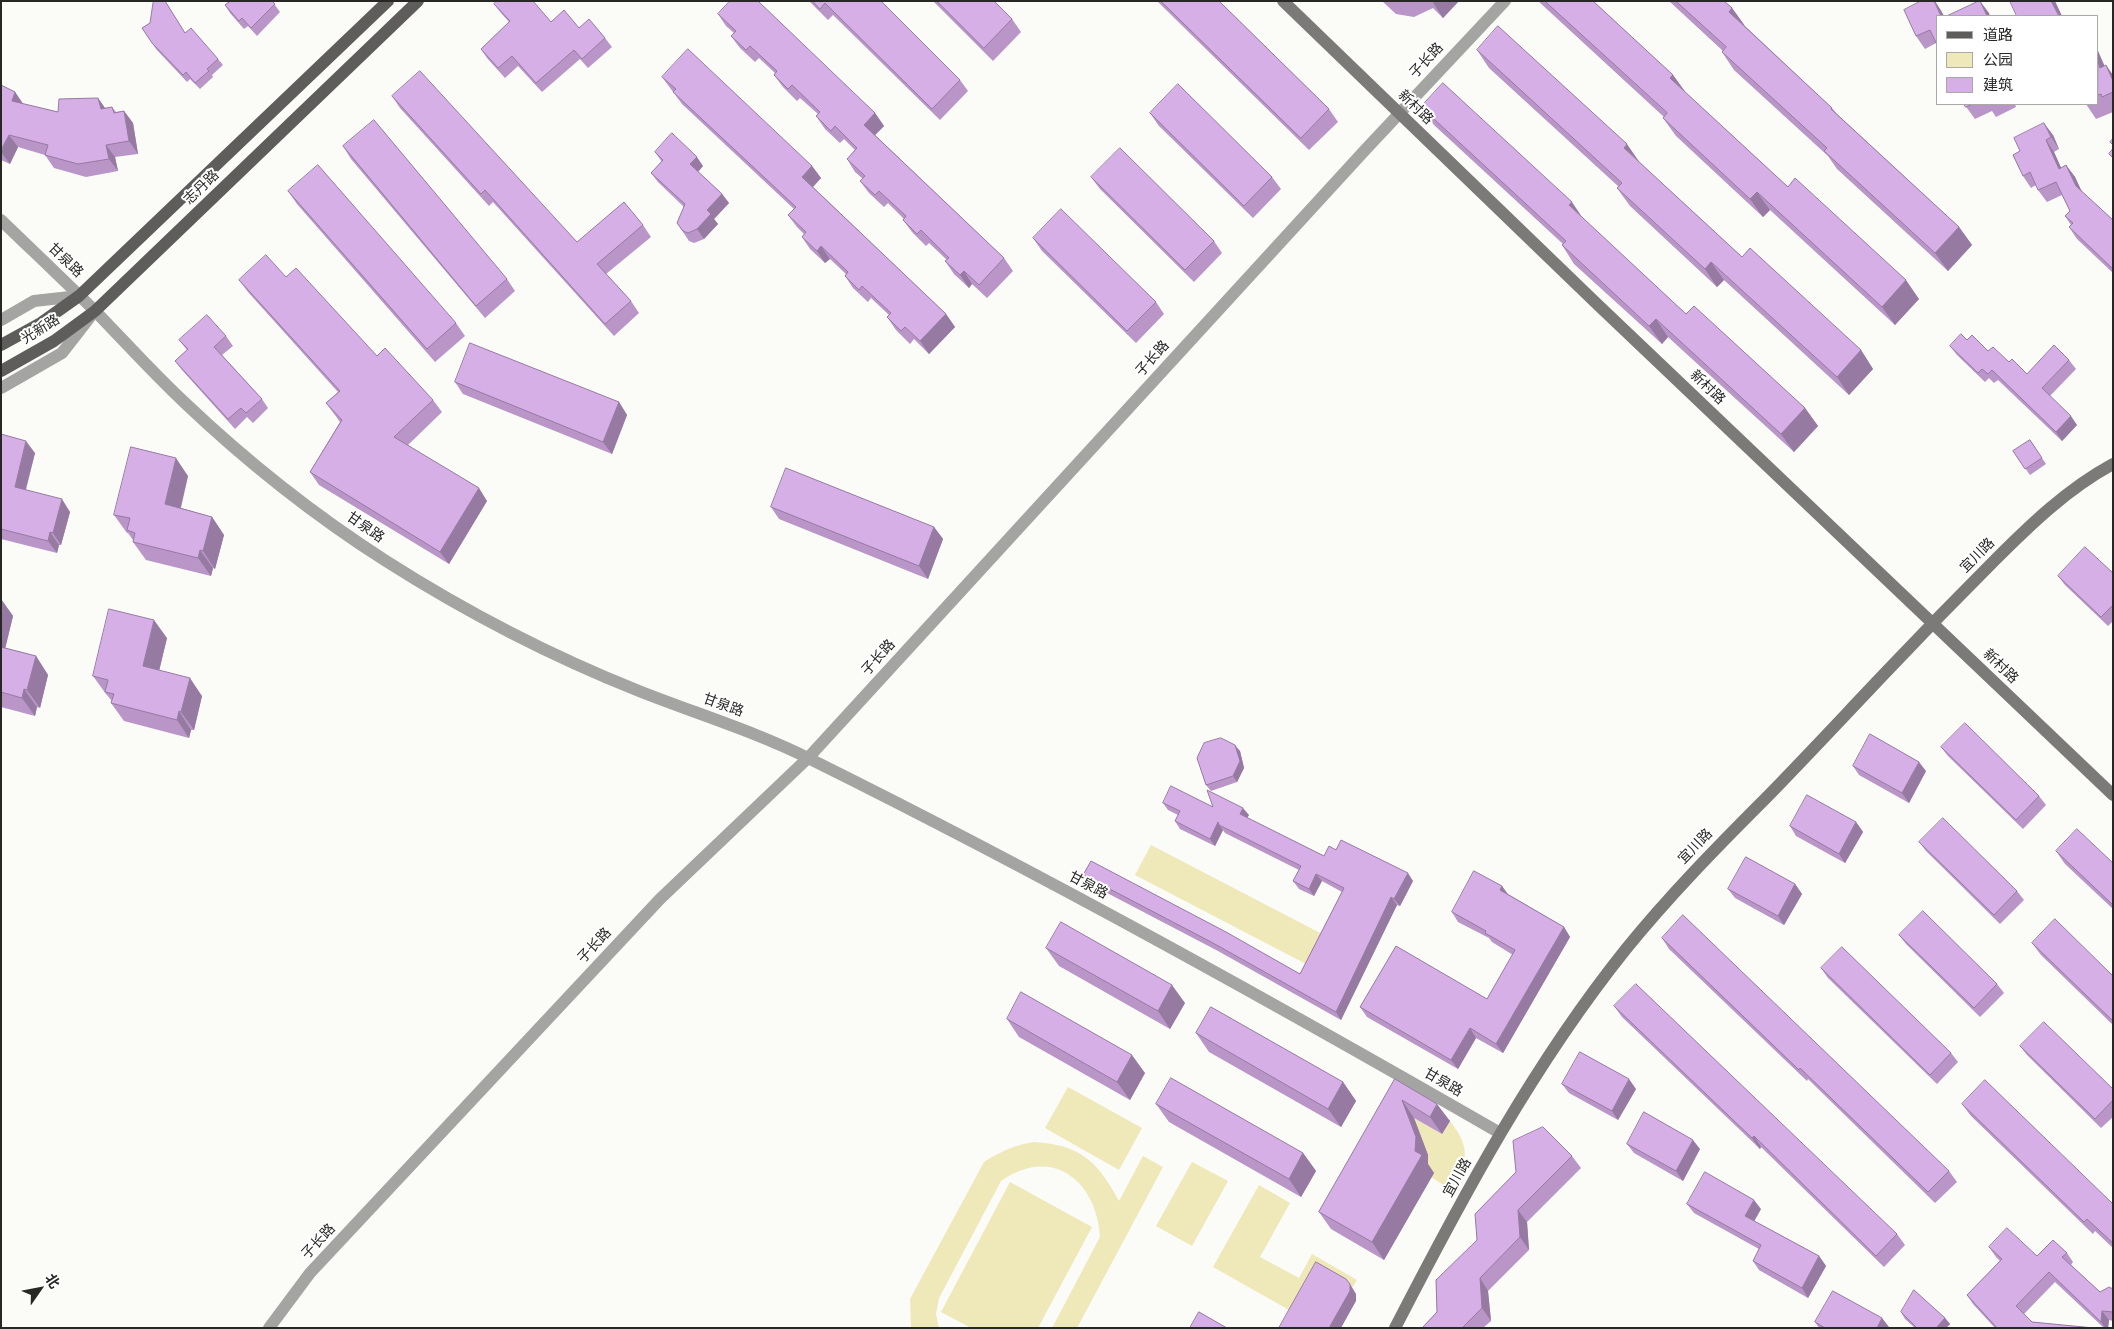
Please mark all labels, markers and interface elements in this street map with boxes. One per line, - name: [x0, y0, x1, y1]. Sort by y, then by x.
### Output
- legend: [1936, 15, 2099, 105]
- text: 道路: [1983, 23, 2013, 46]
- street label: 子长路: [1407, 40, 1447, 82]
- text: 公园: [1983, 48, 2013, 71]
- text: 建筑: [1983, 73, 2013, 96]
- street label: 新村路: [1394, 87, 1436, 129]
- street label: 志丹路: [181, 167, 223, 209]
- street label: 甘泉路: [44, 240, 86, 282]
- street label: 光新路: [19, 312, 63, 348]
- street label: 子长路: [1133, 338, 1173, 380]
- street label: 新村路: [1686, 367, 1728, 409]
- street label: 甘泉路: [343, 509, 387, 547]
- street label: 宜川路: [1957, 535, 1999, 577]
- street label: 子长路: [859, 637, 899, 679]
- street label: 新村路: [1979, 646, 2021, 688]
- street label: 甘泉路: [700, 691, 746, 721]
- street label: 宜川路: [1675, 826, 1717, 868]
- street label: 甘泉路: [1066, 869, 1110, 903]
- street label: 子长路: [575, 925, 615, 967]
- street label: 甘泉路: [1421, 1065, 1465, 1101]
- street label: 宜川路: [1440, 1156, 1476, 1200]
- street label: 子长路: [299, 1221, 339, 1263]
- north arrow: [15, 1264, 65, 1314]
- text: 北: [40, 1269, 66, 1292]

